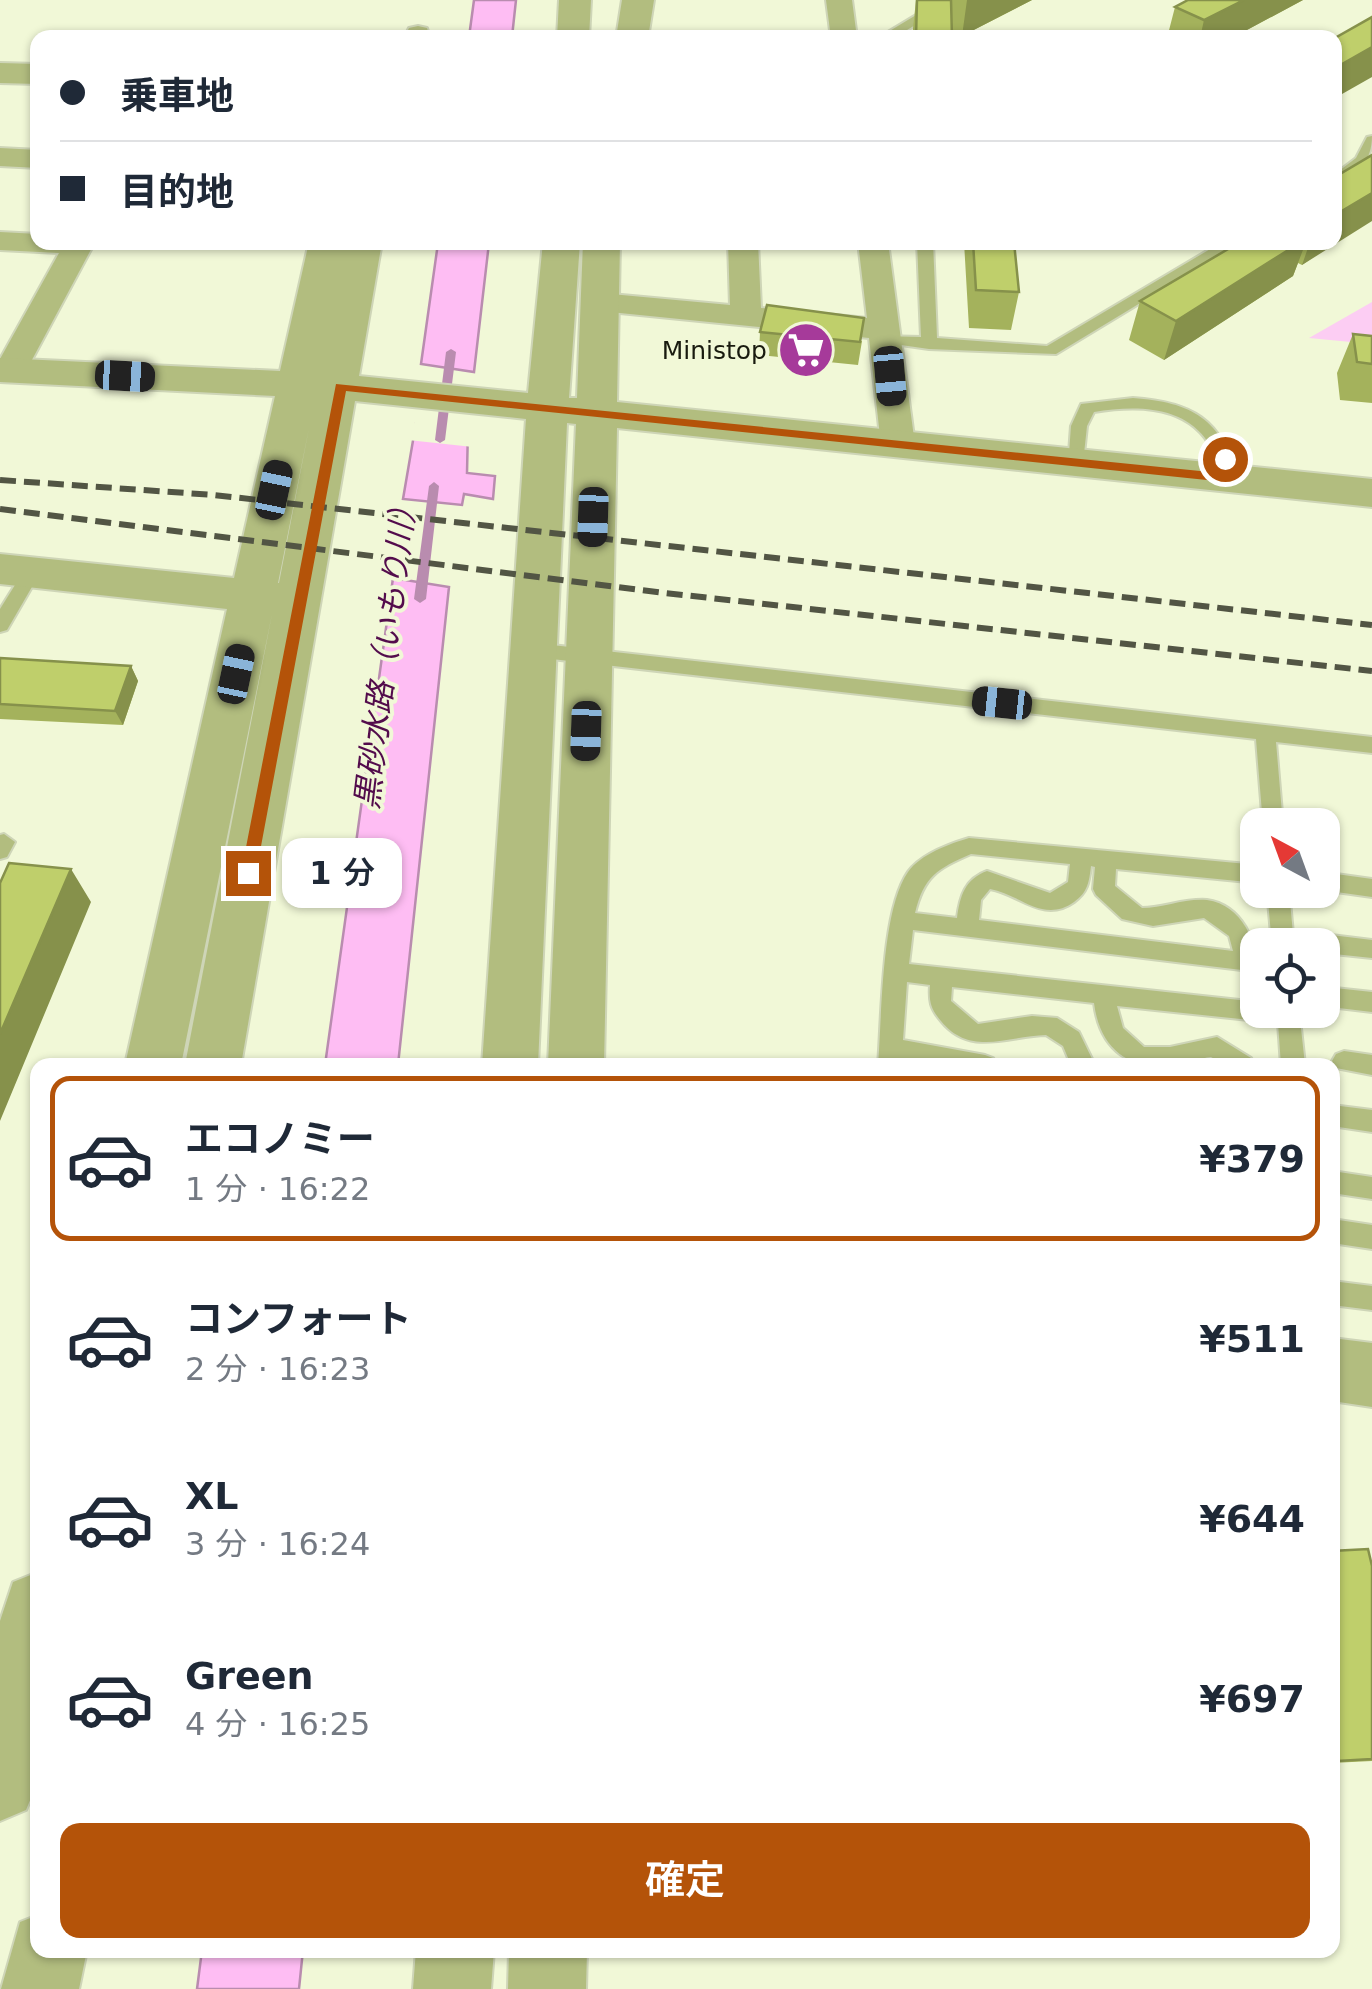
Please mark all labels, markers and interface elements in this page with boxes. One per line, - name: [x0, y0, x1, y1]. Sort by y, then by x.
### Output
- text: 乗車地: [120, 74, 234, 118]
- text: 目的地: [120, 170, 234, 214]
- supermarket icon: Ministop: [776, 320, 836, 380]
- place label: Ministop: [662, 336, 767, 365]
- car: [872, 345, 908, 407]
- car: [94, 359, 156, 393]
- route start: [1203, 437, 1248, 482]
- car: [253, 458, 295, 522]
- car: [577, 486, 609, 548]
- water label: 黒砂水路（いもり川）: [348, 489, 424, 811]
- car: [215, 642, 257, 706]
- car: [971, 685, 1033, 721]
- car: [570, 700, 602, 762]
- north arrow: [1240, 808, 1340, 908]
- map controls: [1240, 808, 1340, 1028]
- callout: 1 分: [283, 838, 403, 908]
- route end: [226, 851, 271, 896]
- text: 1 分: [309, 854, 375, 892]
- button: locate: [1240, 928, 1340, 1028]
- icon: car: [65, 1114, 155, 1204]
- text: エコノミー: [185, 1117, 375, 1161]
- text: ¥379: [1199, 1137, 1305, 1181]
- text: 1 分 · 16:22: [185, 1170, 370, 1208]
- icon: car: [65, 1294, 155, 1384]
- text: コンフォート: [185, 1297, 412, 1341]
- text: ¥511: [1199, 1317, 1305, 1361]
- text: 2 分 · 16:23: [185, 1350, 370, 1388]
- icon: car: [65, 1474, 155, 1564]
- text: XL: [185, 1474, 239, 1518]
- text: ¥644: [1199, 1497, 1305, 1541]
- text: 3 分 · 16:24: [185, 1525, 370, 1563]
- icon: car: [65, 1654, 155, 1744]
- text: Green: [185, 1654, 314, 1698]
- text: ¥697: [1199, 1677, 1305, 1721]
- text: 4 分 · 16:25: [185, 1705, 370, 1743]
- button: 確定: [60, 1823, 1310, 1938]

